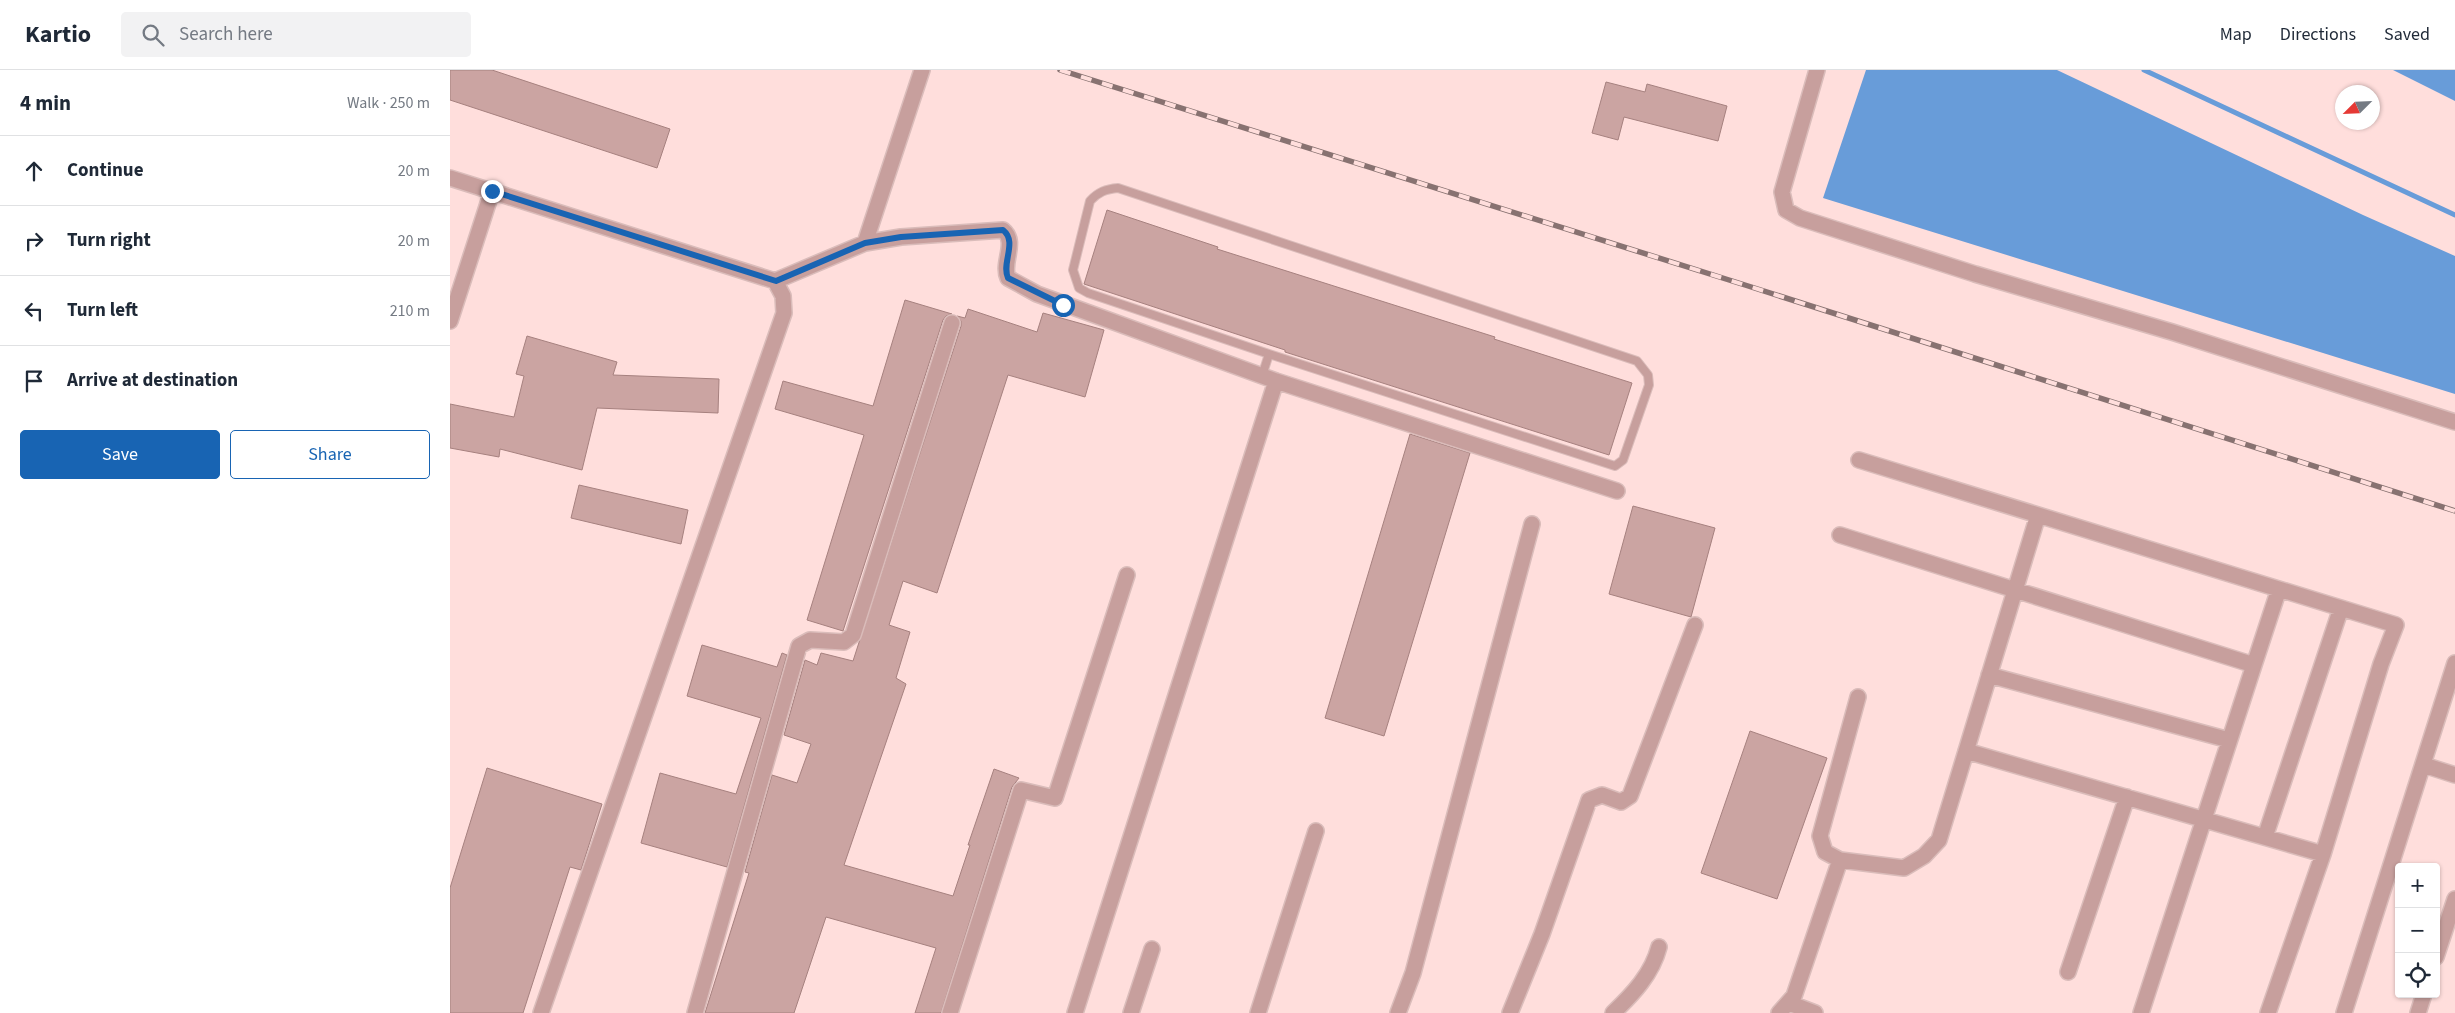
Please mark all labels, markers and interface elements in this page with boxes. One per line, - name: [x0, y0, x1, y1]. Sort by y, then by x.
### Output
- search box: [121, 12, 471, 57]
- text: Kartio: [25, 17, 91, 52]
- icon: search: [139, 21, 167, 49]
- text: Search here: [179, 21, 273, 48]
- text: Map: [2220, 22, 2252, 47]
- text: Directions: [2280, 22, 2356, 47]
- text: Saved: [2384, 22, 2430, 47]
- north arrow: [2335, 85, 2380, 130]
- text: 4 min: [20, 88, 71, 118]
- text: Walk · 250 m: [347, 92, 430, 114]
- icon: ahead: [20, 157, 48, 185]
- text: Continue: [67, 157, 144, 184]
- text: 20 m: [398, 160, 430, 182]
- route end: [481, 180, 504, 203]
- icon: right: [20, 227, 48, 255]
- text: Turn right: [67, 227, 151, 254]
- text: 20 m: [398, 230, 430, 252]
- route start: [1052, 294, 1075, 317]
- icon: left: [20, 297, 48, 325]
- text: Turn left: [67, 297, 138, 324]
- text: 210 m: [390, 300, 430, 322]
- icon: arrive: [20, 367, 48, 395]
- text: Arrive at destination: [67, 367, 238, 394]
- button: Save: [20, 430, 220, 479]
- button: Share: [230, 430, 430, 479]
- map controls: [2395, 863, 2440, 998]
- button: +: [2395, 863, 2440, 908]
- button: −: [2395, 908, 2440, 953]
- button: locate: [2395, 953, 2440, 998]

